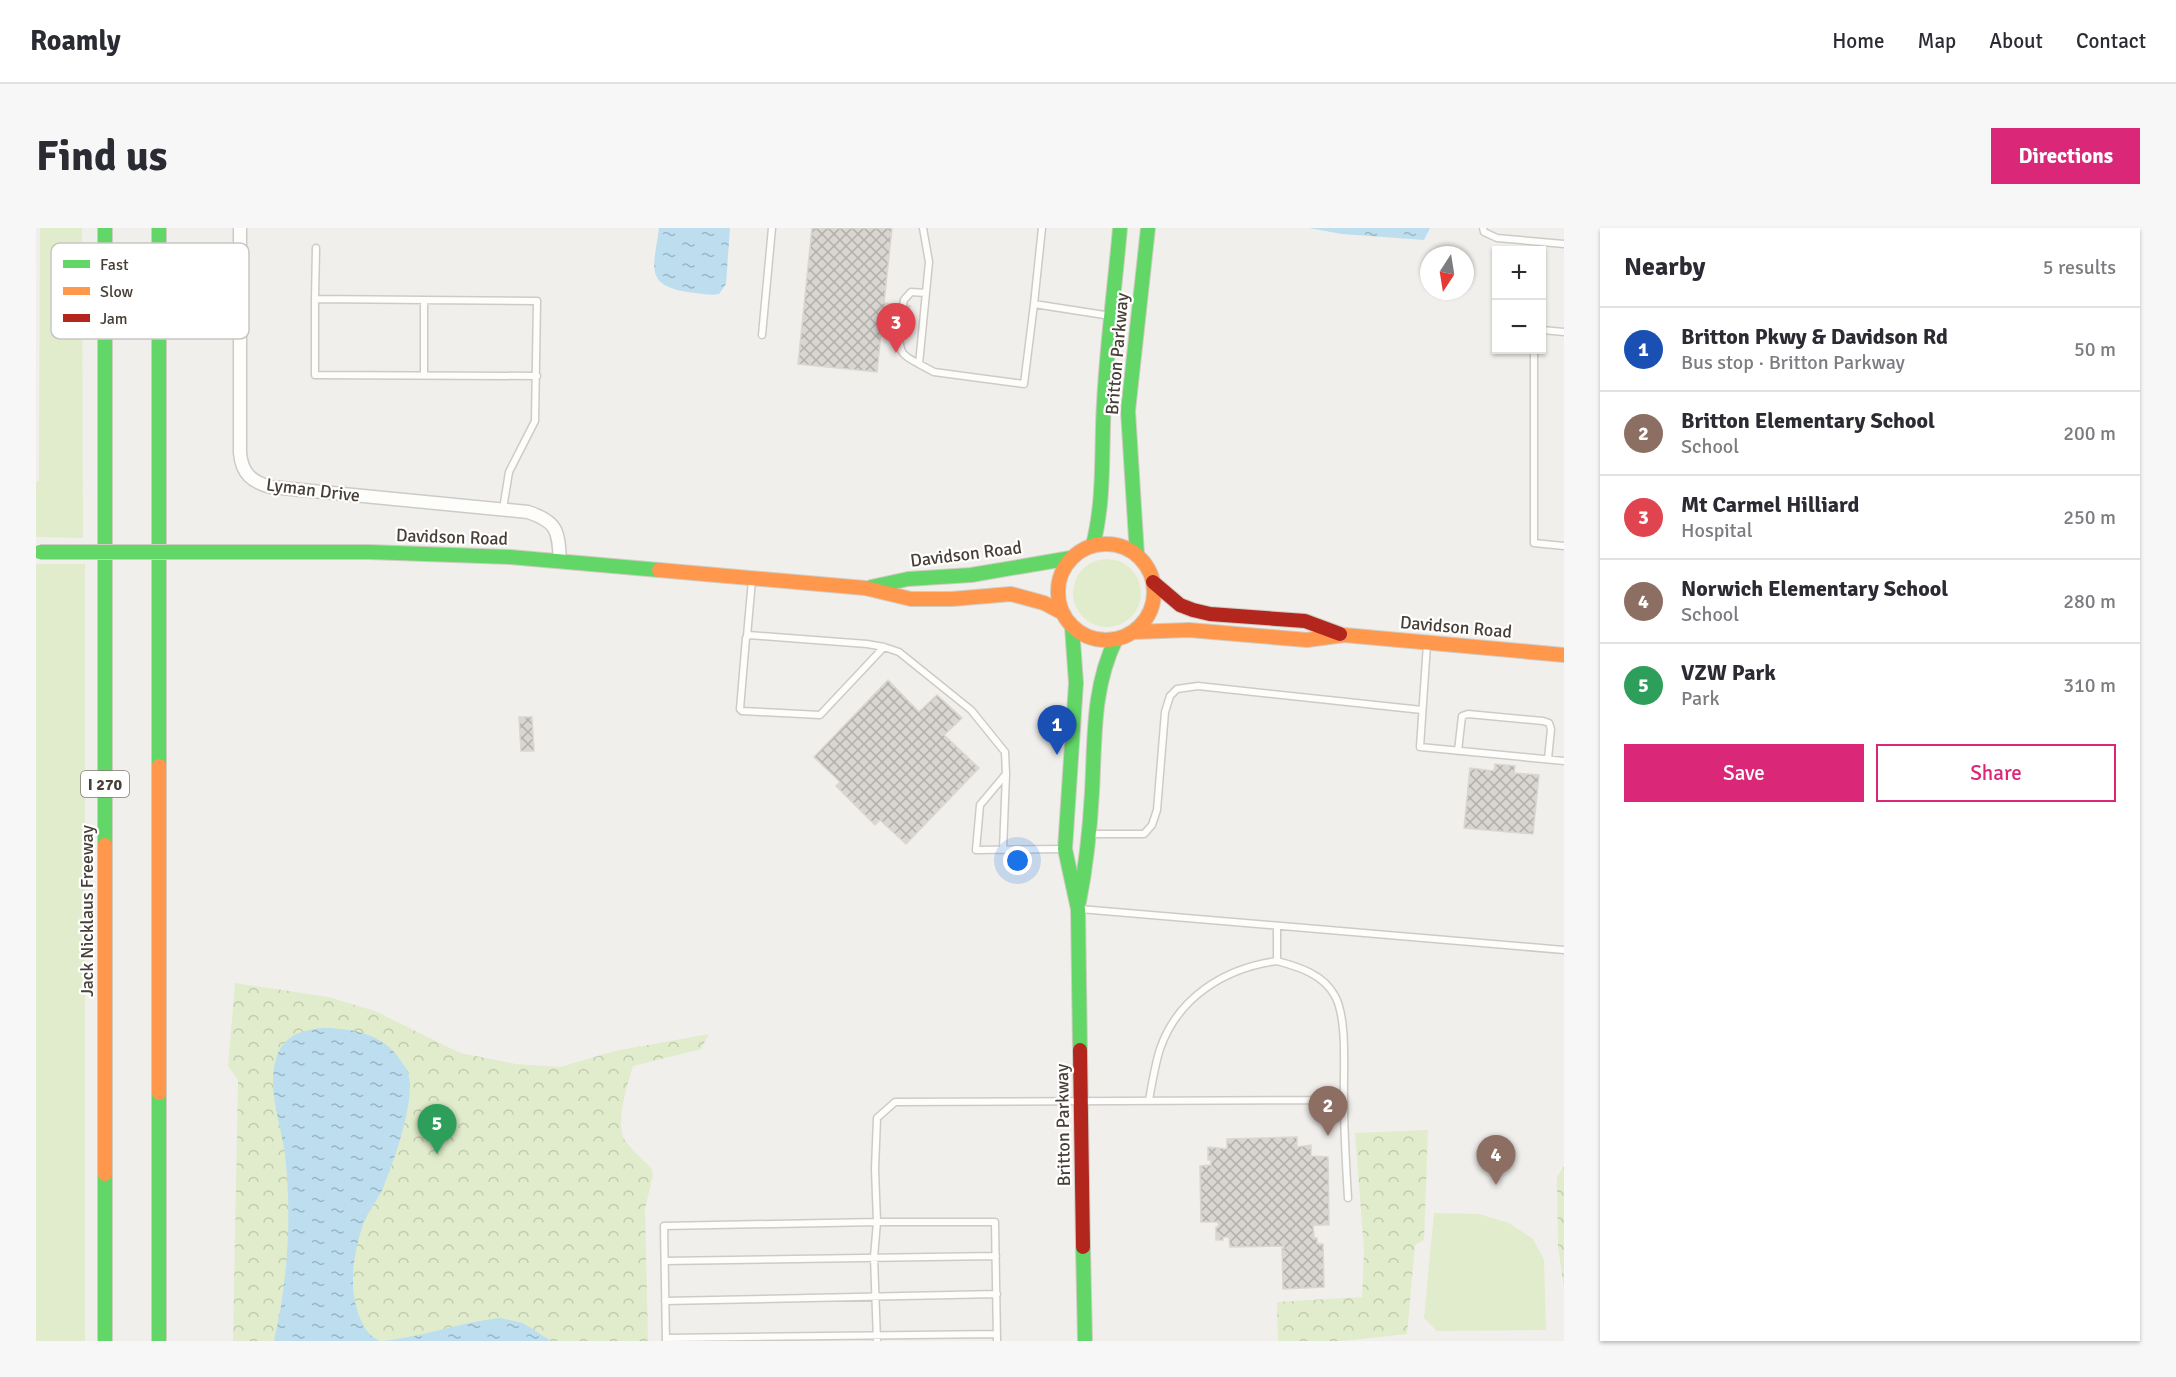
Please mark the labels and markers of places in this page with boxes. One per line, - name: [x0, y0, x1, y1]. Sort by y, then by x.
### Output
- pin: 3: [876, 304, 916, 353]
- pin: 1: [1038, 706, 1076, 755]
- pin: 2: [1308, 1086, 1348, 1136]
- pin: 5: [418, 1104, 456, 1154]
- pin: 4: [1476, 1136, 1516, 1185]

